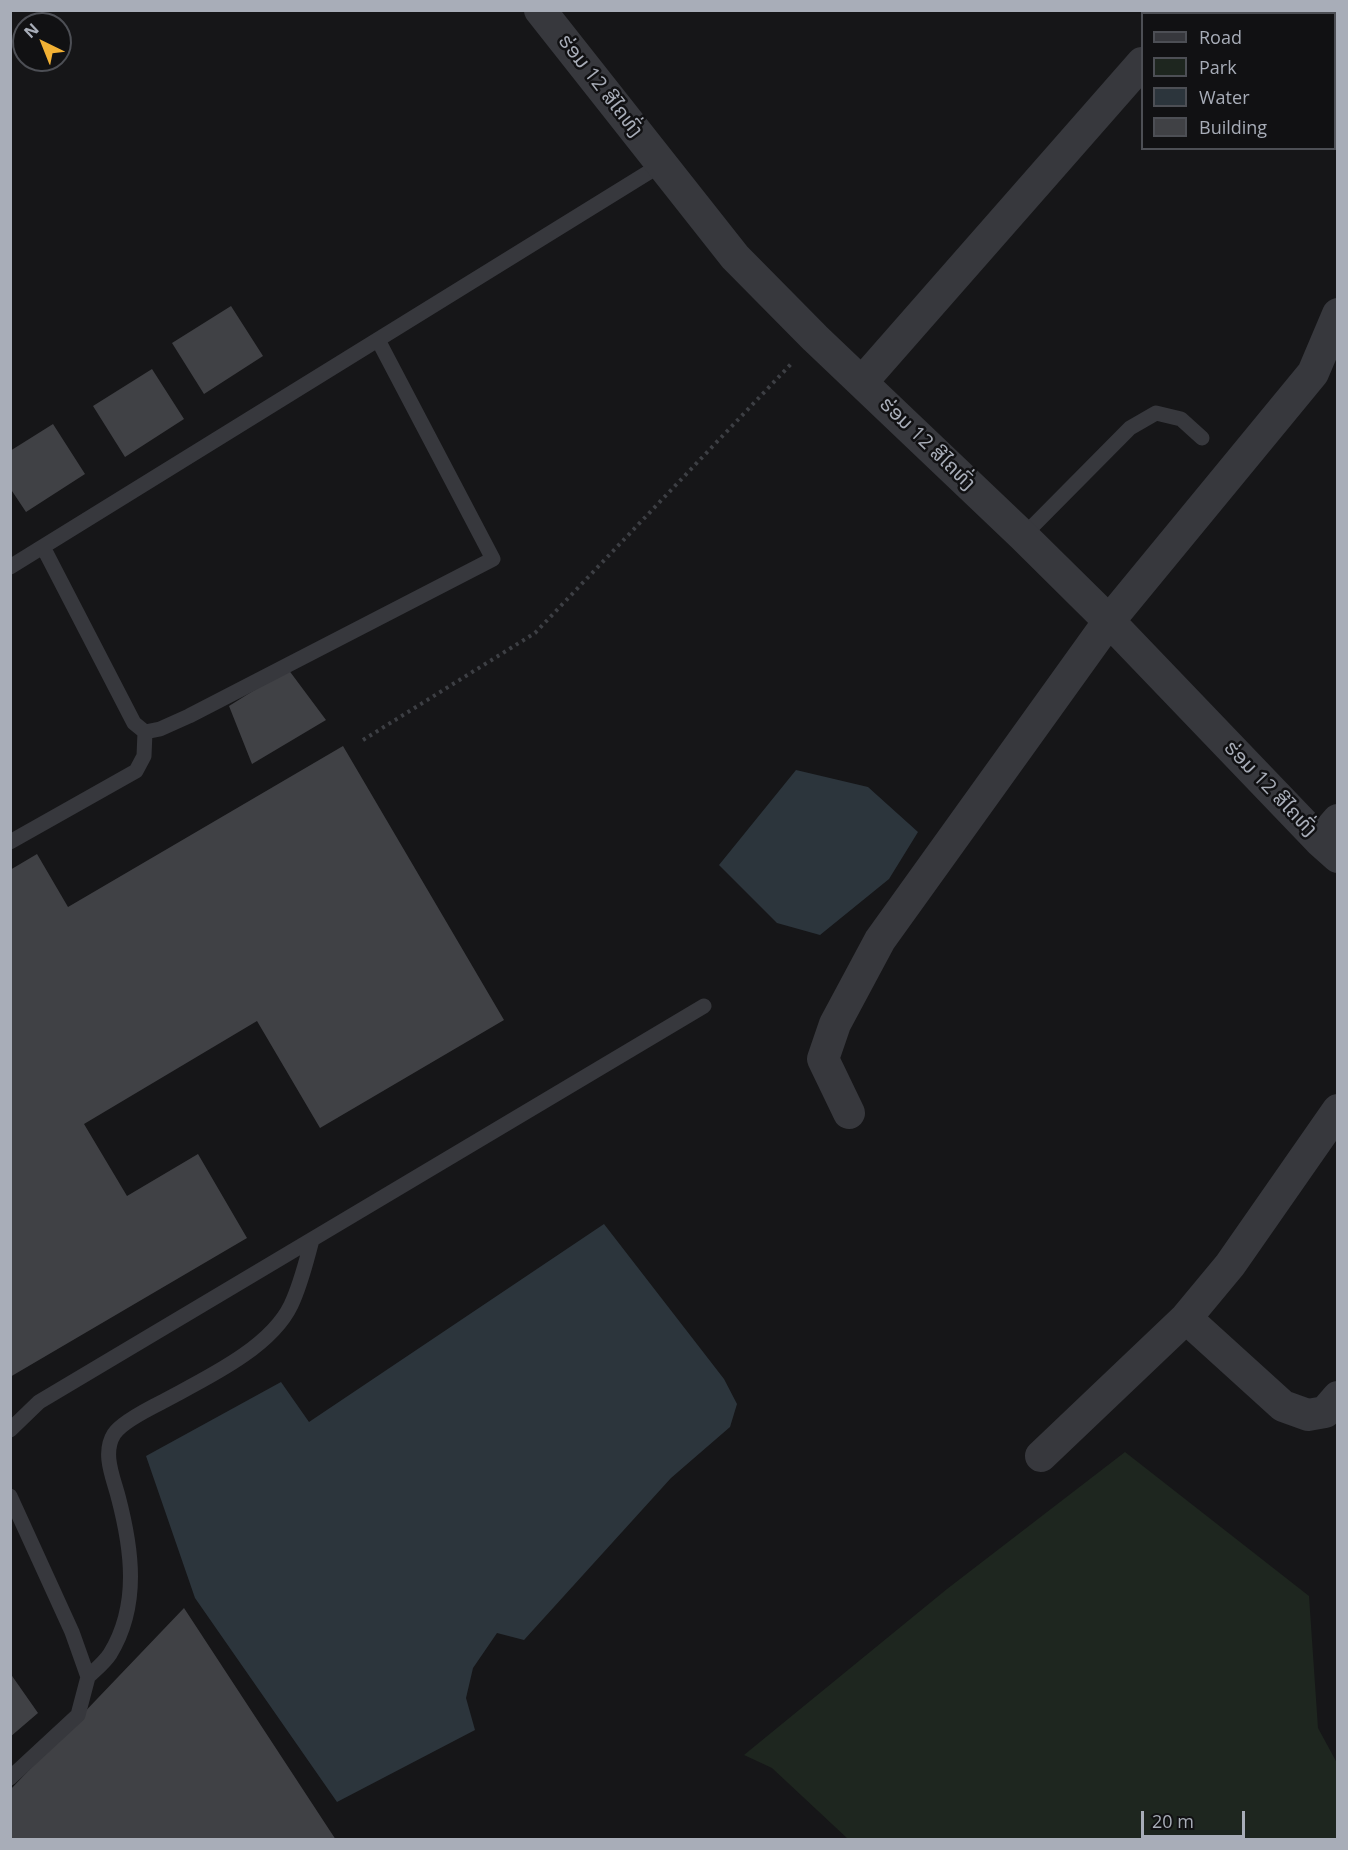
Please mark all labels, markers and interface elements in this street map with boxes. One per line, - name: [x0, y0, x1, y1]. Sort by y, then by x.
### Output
- north arrow: [12, 12, 72, 72]
- legend: [1141, 12, 1336, 150]
- text: N: [19, 18, 43, 43]
- text: Road: [1199, 25, 1242, 49]
- street label: ຮ່ອມ 12 ສີໄຄທົ່ງ: [552, 30, 648, 142]
- text: Park: [1199, 55, 1237, 79]
- text: Water: [1199, 85, 1250, 109]
- text: Building: [1199, 115, 1267, 139]
- street label: ຮ່ອມ 12 ສີໄຄທົ່ງ: [874, 392, 980, 496]
- street label: ຮ່ອມ 12 ສີໄຄທົ່ງ: [1218, 736, 1322, 842]
- scale bar: [1144, 1799, 1248, 1837]
- text: 20 m: [1152, 1809, 1194, 1833]

